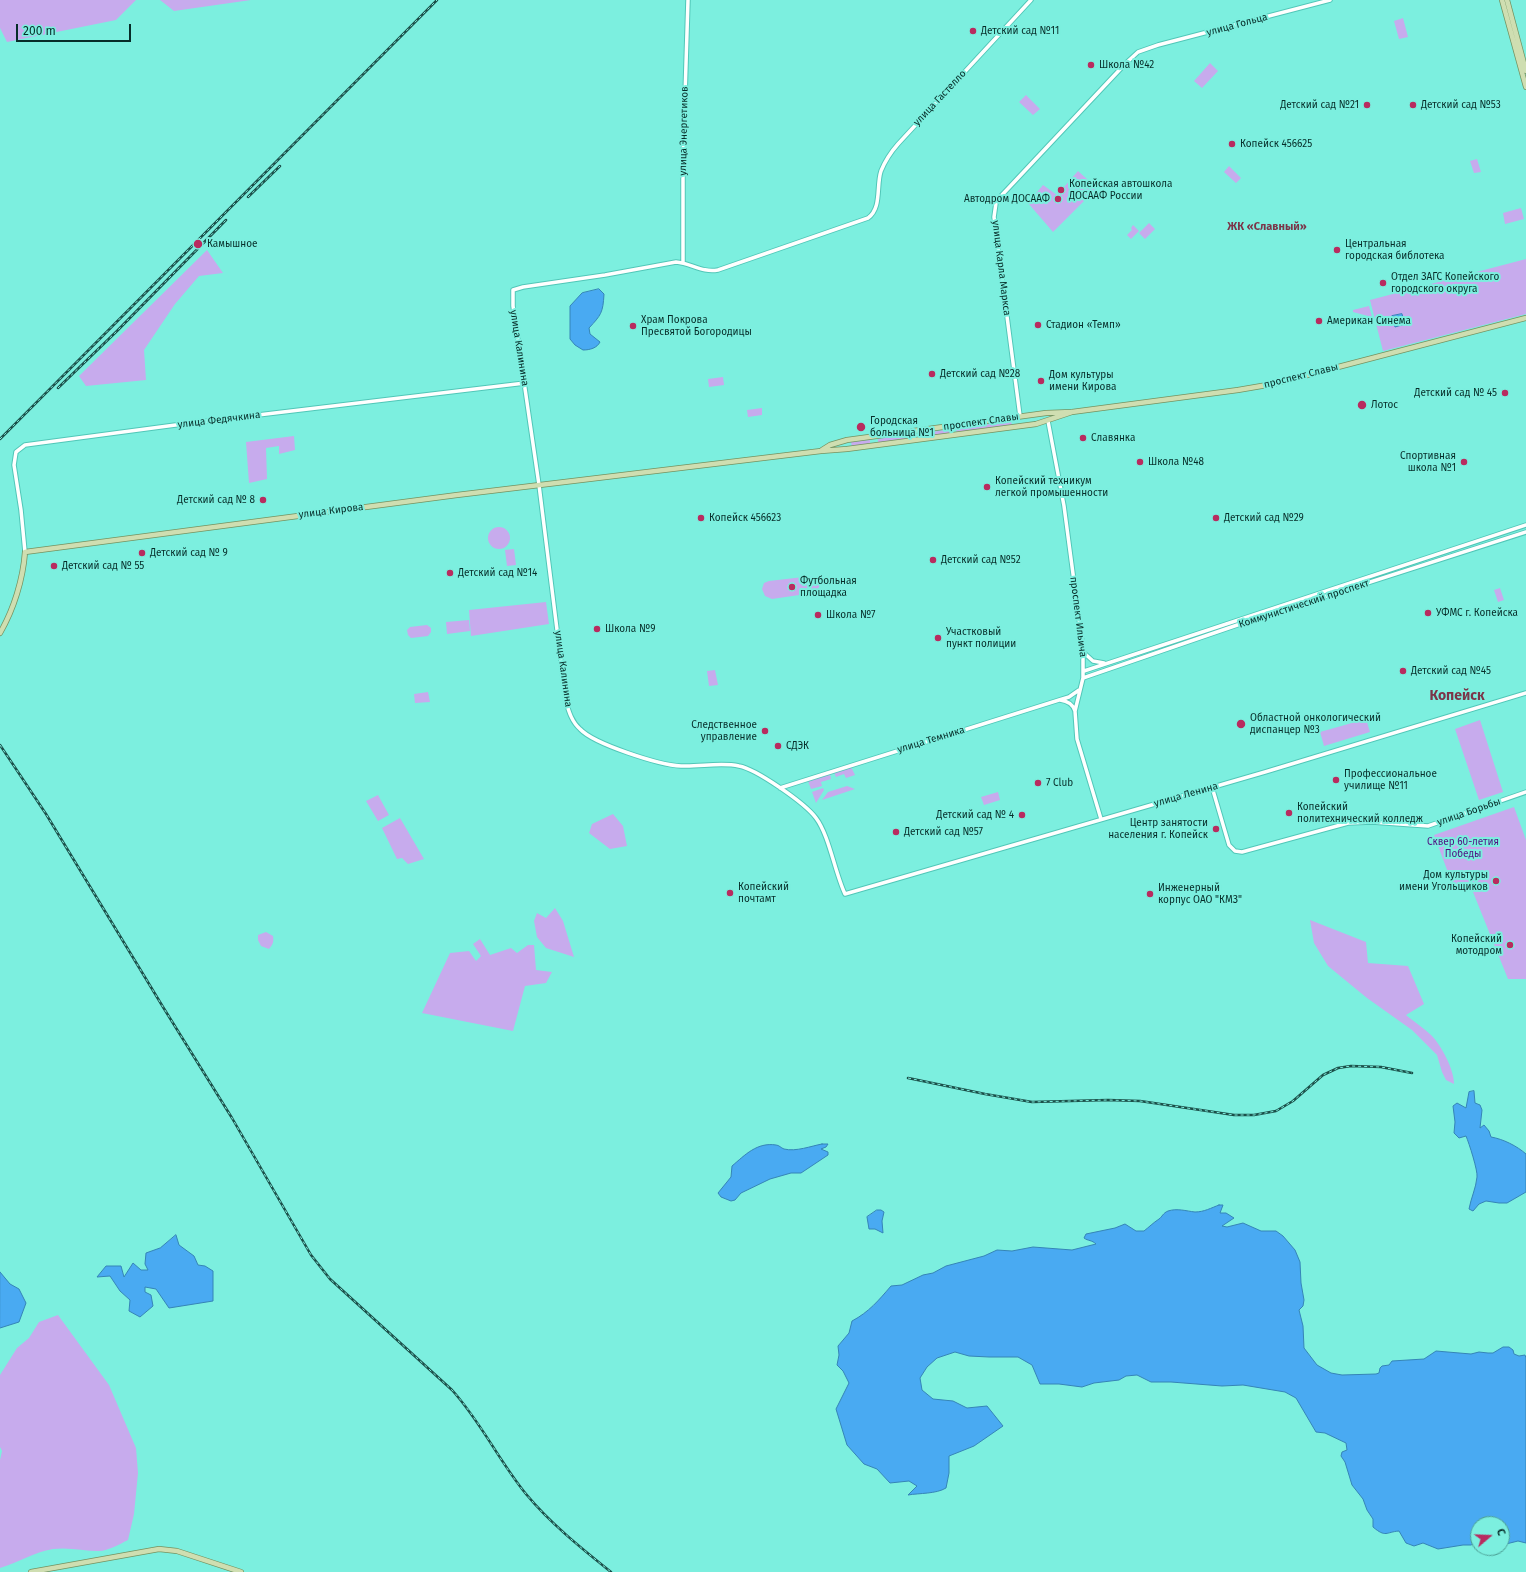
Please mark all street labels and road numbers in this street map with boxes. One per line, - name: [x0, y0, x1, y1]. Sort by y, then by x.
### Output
- street label: улица Гольца: [1205, 11, 1269, 39]
- street label: улица Гастелло: [911, 68, 969, 128]
- street label: улица Энергетиков: [677, 86, 691, 176]
- street label: улица Карла Маркса: [989, 220, 1013, 316]
- street label: улица Калинина: [507, 309, 531, 387]
- street label: проспект Славы: [1263, 361, 1339, 391]
- street label: улица Федячкина: [177, 409, 261, 431]
- street label: проспект Славы: [943, 411, 1019, 433]
- street label: улица Кирова: [298, 501, 364, 521]
- street label: проспект Ильича: [1067, 576, 1089, 658]
- street label: Коммунистический проспект: [1237, 577, 1371, 631]
- street label: улица Калинина: [552, 630, 574, 708]
- street label: улица Темника: [896, 724, 966, 756]
- street label: улица Ленина: [1153, 780, 1219, 810]
- street label: улица Борьбы: [1436, 796, 1502, 828]

